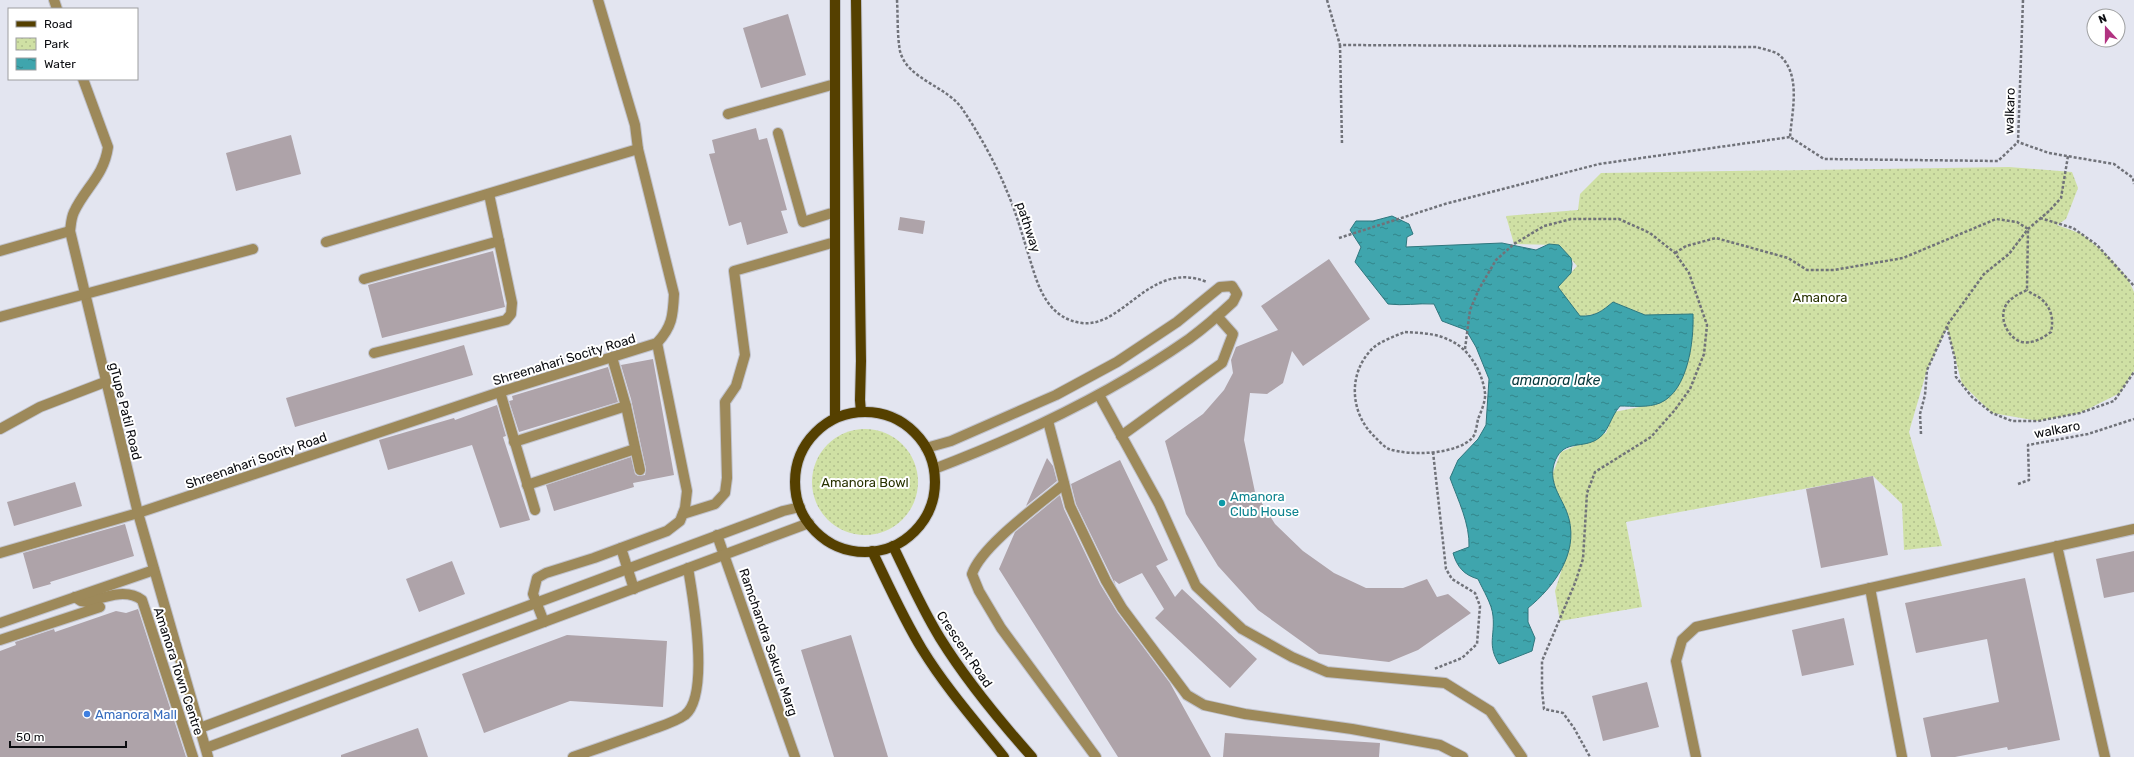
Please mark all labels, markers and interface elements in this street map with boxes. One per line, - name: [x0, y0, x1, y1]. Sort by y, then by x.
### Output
- legend: [8, 8, 138, 80]
- north arrow: [2086, 8, 2126, 48]
- text: N: [2097, 12, 2109, 27]
- text: Road: [44, 17, 72, 31]
- text: Park: [44, 37, 70, 51]
- text: Water: [44, 57, 76, 71]
- street label: walkaro: [2001, 87, 2018, 135]
- street label: pathway: [1013, 200, 1044, 254]
- park label: Amanora: [1793, 290, 1847, 305]
- street label: Shreenahari Socity Road: [491, 331, 637, 388]
- street label: gTupe Patil Road: [105, 361, 145, 462]
- water label: amanora lake: [1512, 372, 1601, 389]
- street label: walkaro: [2033, 418, 2081, 441]
- street label: Shreenahari Socity Road: [183, 429, 329, 492]
- park label: Amanora Bowl: [821, 475, 909, 490]
- place label: Amanora Club House: [1230, 489, 1299, 519]
- marker: Amanora Club House: [1217, 498, 1227, 508]
- street label: Ramchandra Sakure Marg: [735, 566, 801, 718]
- street label: Amanora Town Centre: [151, 605, 206, 737]
- street label: Crescent Road: [934, 608, 996, 690]
- place label: Amanora Mall: [95, 707, 177, 722]
- marker: Amanora Mall: [82, 709, 92, 719]
- scale bar: [10, 723, 126, 749]
- text: 50 m: [16, 730, 44, 744]

